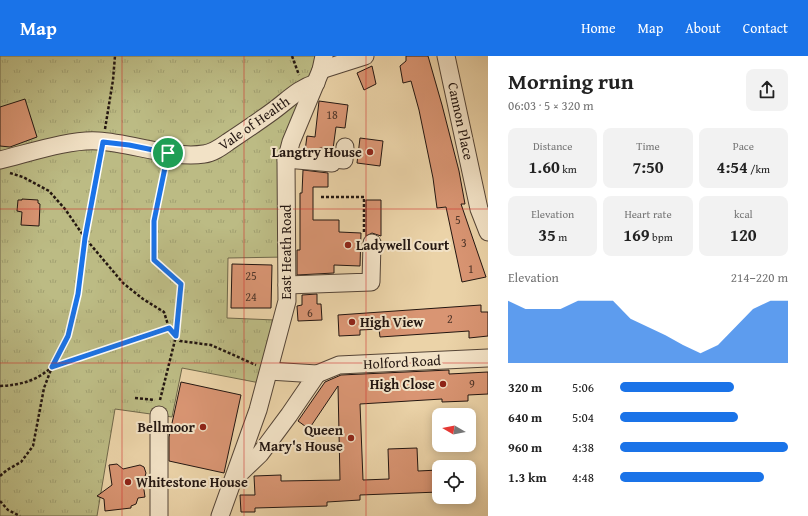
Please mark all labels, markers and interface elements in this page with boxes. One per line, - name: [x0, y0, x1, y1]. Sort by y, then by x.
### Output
- text: Map: [20, 14, 57, 42]
- text: Home: [581, 18, 616, 38]
- text: Map: [638, 18, 663, 38]
- text: About: [685, 18, 721, 38]
- text: Contact: [743, 18, 788, 38]
- text: Morning run: [508, 65, 634, 97]
- button: share: [746, 69, 788, 111]
- street label: Cannon Place: [443, 80, 479, 162]
- street label: Vale of Health: [214, 91, 294, 155]
- text: 06:03 · 5 × 320 m: [508, 96, 594, 115]
- house number: 18: [326, 106, 338, 123]
- pin: [151, 136, 185, 170]
- text: Distance: [533, 138, 572, 154]
- text: Time: [636, 138, 660, 154]
- text: Pace: [733, 138, 754, 154]
- icon: arrive: [157, 142, 179, 164]
- place label: Langtry House: [272, 142, 362, 162]
- marker: Langtry House: [365, 147, 375, 157]
- text: 1.60: [529, 154, 560, 179]
- text: 7:50: [632, 154, 664, 179]
- text: 4:54: [717, 154, 748, 179]
- text: km: [560, 161, 577, 177]
- text: /km: [748, 161, 770, 177]
- street label: East Heath Road: [276, 204, 296, 299]
- text: Elevation: [531, 206, 574, 222]
- text: Heart rate: [624, 206, 672, 222]
- text: kcal: [734, 206, 753, 222]
- house number: 5: [455, 211, 461, 228]
- text: 35: [538, 222, 556, 247]
- text: 169: [623, 222, 650, 247]
- text: 120: [730, 222, 757, 247]
- text: m: [556, 229, 567, 245]
- text: bpm: [650, 229, 673, 245]
- house number: 3: [461, 234, 467, 251]
- place label: Ladywell Court: [356, 235, 450, 255]
- marker: Ladywell Court: [343, 240, 353, 250]
- house number: 1: [468, 260, 474, 277]
- house number: 25: [245, 267, 257, 284]
- text: Elevation: [508, 268, 559, 287]
- text: 214–220 m: [731, 268, 788, 287]
- house number: 24: [245, 288, 257, 305]
- house number: 6: [307, 304, 313, 321]
- house number: 2: [447, 310, 453, 327]
- place label: High View: [360, 312, 424, 332]
- marker: High View: [347, 317, 357, 327]
- street label: Holford Road: [363, 350, 442, 374]
- place label: High Close: [370, 374, 435, 394]
- house number: 9: [469, 375, 475, 392]
- text: 320 m: [508, 378, 542, 397]
- text: 5:06: [572, 378, 594, 397]
- marker: High Close: [438, 379, 448, 389]
- north arrow: [432, 408, 476, 452]
- map controls: [432, 408, 476, 504]
- text: 640 m: [508, 408, 542, 427]
- text: 5:04: [572, 408, 594, 427]
- place label: Bellmoor: [137, 417, 196, 437]
- place label: Queen Mary's House: [259, 420, 344, 456]
- marker: Bellmoor: [198, 422, 208, 432]
- marker: Queen Mary's House: [346, 433, 356, 443]
- text: 960 m: [508, 438, 542, 457]
- text: 4:38: [572, 438, 594, 457]
- button: locate: [432, 460, 476, 504]
- text: 1.3 km: [508, 468, 547, 487]
- text: 4:48: [572, 468, 594, 487]
- place label: Whitestone House: [136, 472, 248, 492]
- marker: Whitestone House: [123, 477, 133, 487]

